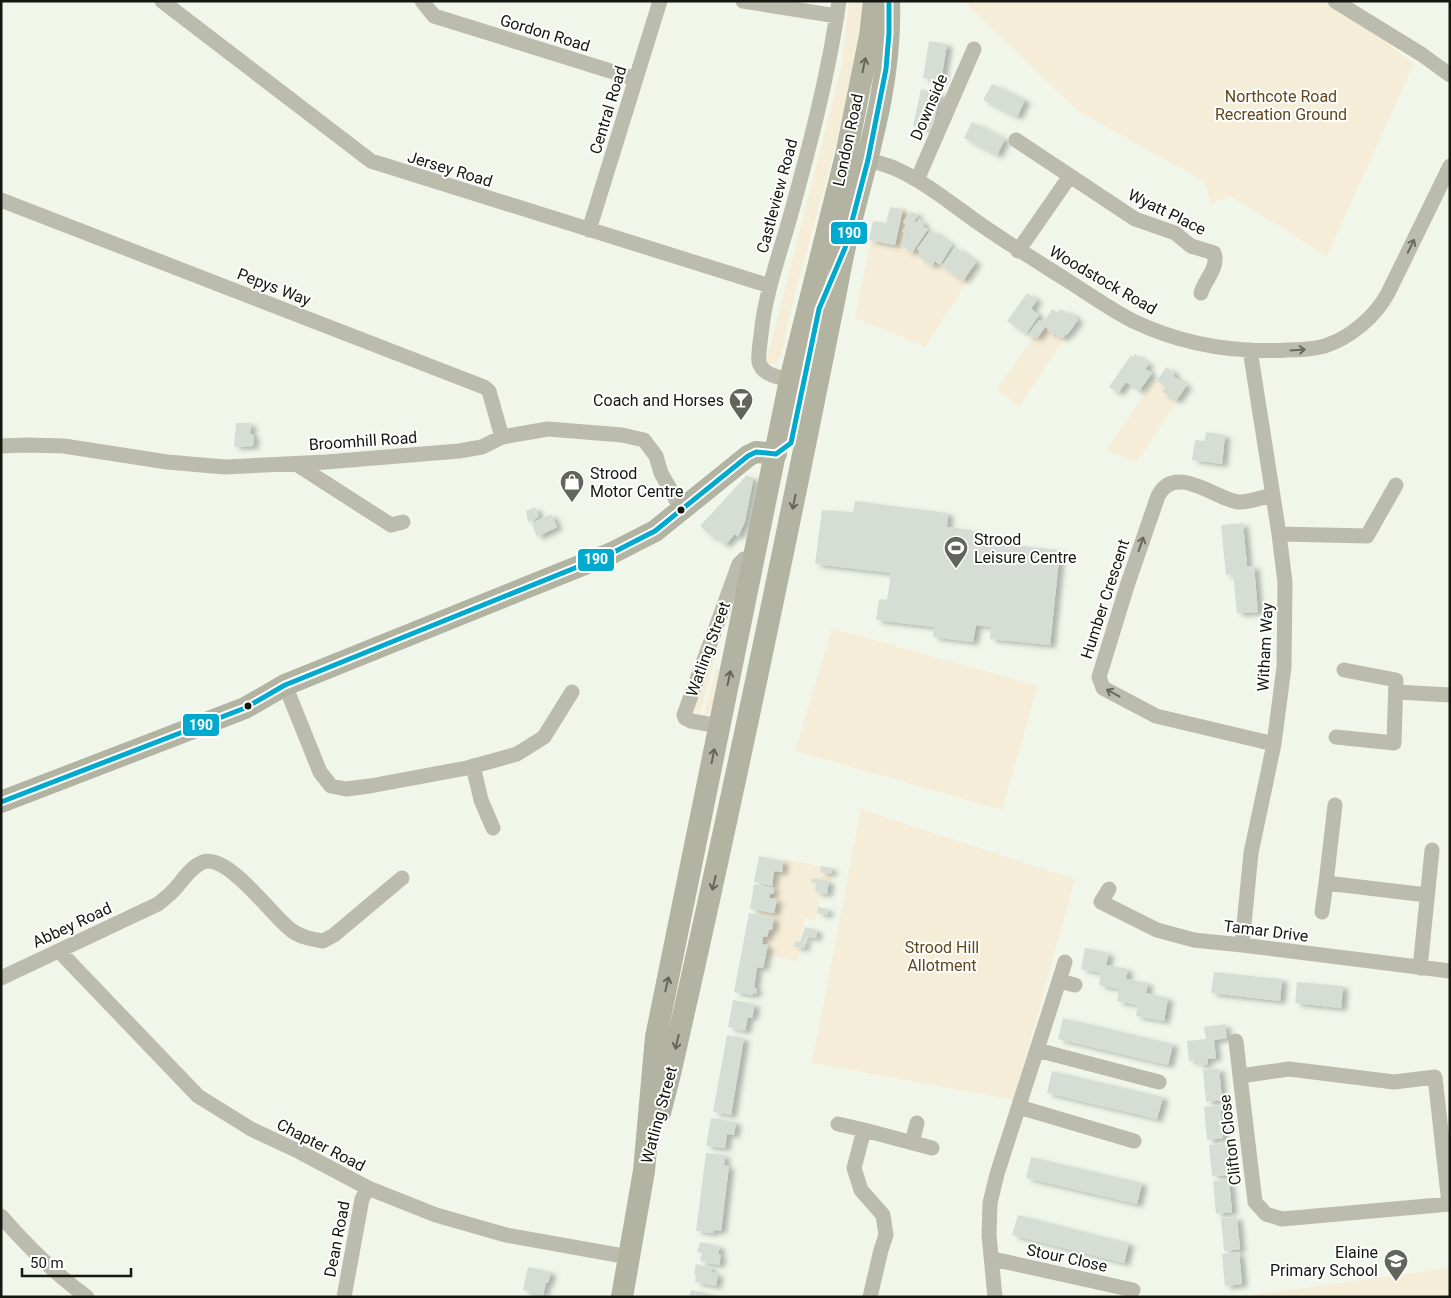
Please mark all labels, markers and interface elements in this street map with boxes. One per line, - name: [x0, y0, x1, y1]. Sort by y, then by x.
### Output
- street label: Gordon Road: [498, 10, 592, 56]
- one-way arrow: [860, 57, 869, 73]
- street label: Central Road: [586, 64, 630, 156]
- street label: Downside: [907, 71, 951, 143]
- park label: Northcote Road Recreation Ground: [1215, 87, 1347, 124]
- street label: London Road: [829, 92, 867, 188]
- street label: Castleview Road: [753, 137, 801, 255]
- street label: Jersey Road: [405, 147, 495, 191]
- street label: Wyatt Place: [1125, 185, 1209, 239]
- line badge: 190: [830, 221, 868, 245]
- text: 190: [837, 225, 861, 241]
- one-way arrow: [1406, 239, 1416, 254]
- street label: Woodstock Road: [1046, 242, 1160, 318]
- street label: Pepys Way: [235, 264, 314, 310]
- one-way arrow: [1290, 345, 1306, 354]
- bar icon: Coach and Horses: [728, 387, 754, 421]
- place label: Coach and Horses: [593, 391, 724, 410]
- street label: Broomhill Road: [308, 428, 418, 454]
- place label: Strood Motor Centre: [590, 464, 683, 501]
- shop icon: Strood Motor Centre: [559, 469, 585, 503]
- one-way arrow: [789, 493, 798, 509]
- unlabelled marker: [676, 505, 686, 515]
- place label: Strood Leisure Centre: [974, 530, 1077, 567]
- sports icon: Strood Leisure Centre: [943, 535, 969, 569]
- street label: Humber Crescent: [1077, 537, 1133, 661]
- one-way arrow: [1137, 537, 1146, 552]
- line badge: 190: [577, 548, 615, 572]
- text: 190: [584, 551, 608, 567]
- street label: Watling Street: [682, 599, 734, 699]
- street label: Witham Way: [1253, 602, 1277, 692]
- one-way arrow: [725, 670, 735, 686]
- one-way arrow: [1106, 688, 1121, 697]
- unlabelled marker: [243, 701, 253, 711]
- line badge: 190: [182, 713, 220, 737]
- text: 190: [189, 717, 213, 733]
- one-way arrow: [709, 748, 718, 764]
- one-way arrow: [709, 875, 718, 891]
- street label: Abbey Road: [29, 898, 115, 952]
- street label: Tamar Drive: [1222, 916, 1310, 946]
- park label: Strood Hill Allotment: [905, 938, 979, 975]
- one-way arrow: [663, 976, 672, 992]
- one-way arrow: [672, 1033, 682, 1049]
- street label: Watling Street: [637, 1064, 681, 1166]
- street label: Clifton Close: [1215, 1094, 1245, 1186]
- street label: Chapter Road: [274, 1115, 368, 1175]
- street label: Dean Road: [320, 1199, 354, 1279]
- street label: Stour Close: [1025, 1240, 1109, 1276]
- place label: Elaine Primary School: [1270, 1243, 1378, 1280]
- scale bar: [22, 1246, 131, 1278]
- school or university icon: Elaine Primary School: [1383, 1248, 1409, 1282]
- text: 50 m: [30, 1254, 64, 1272]

